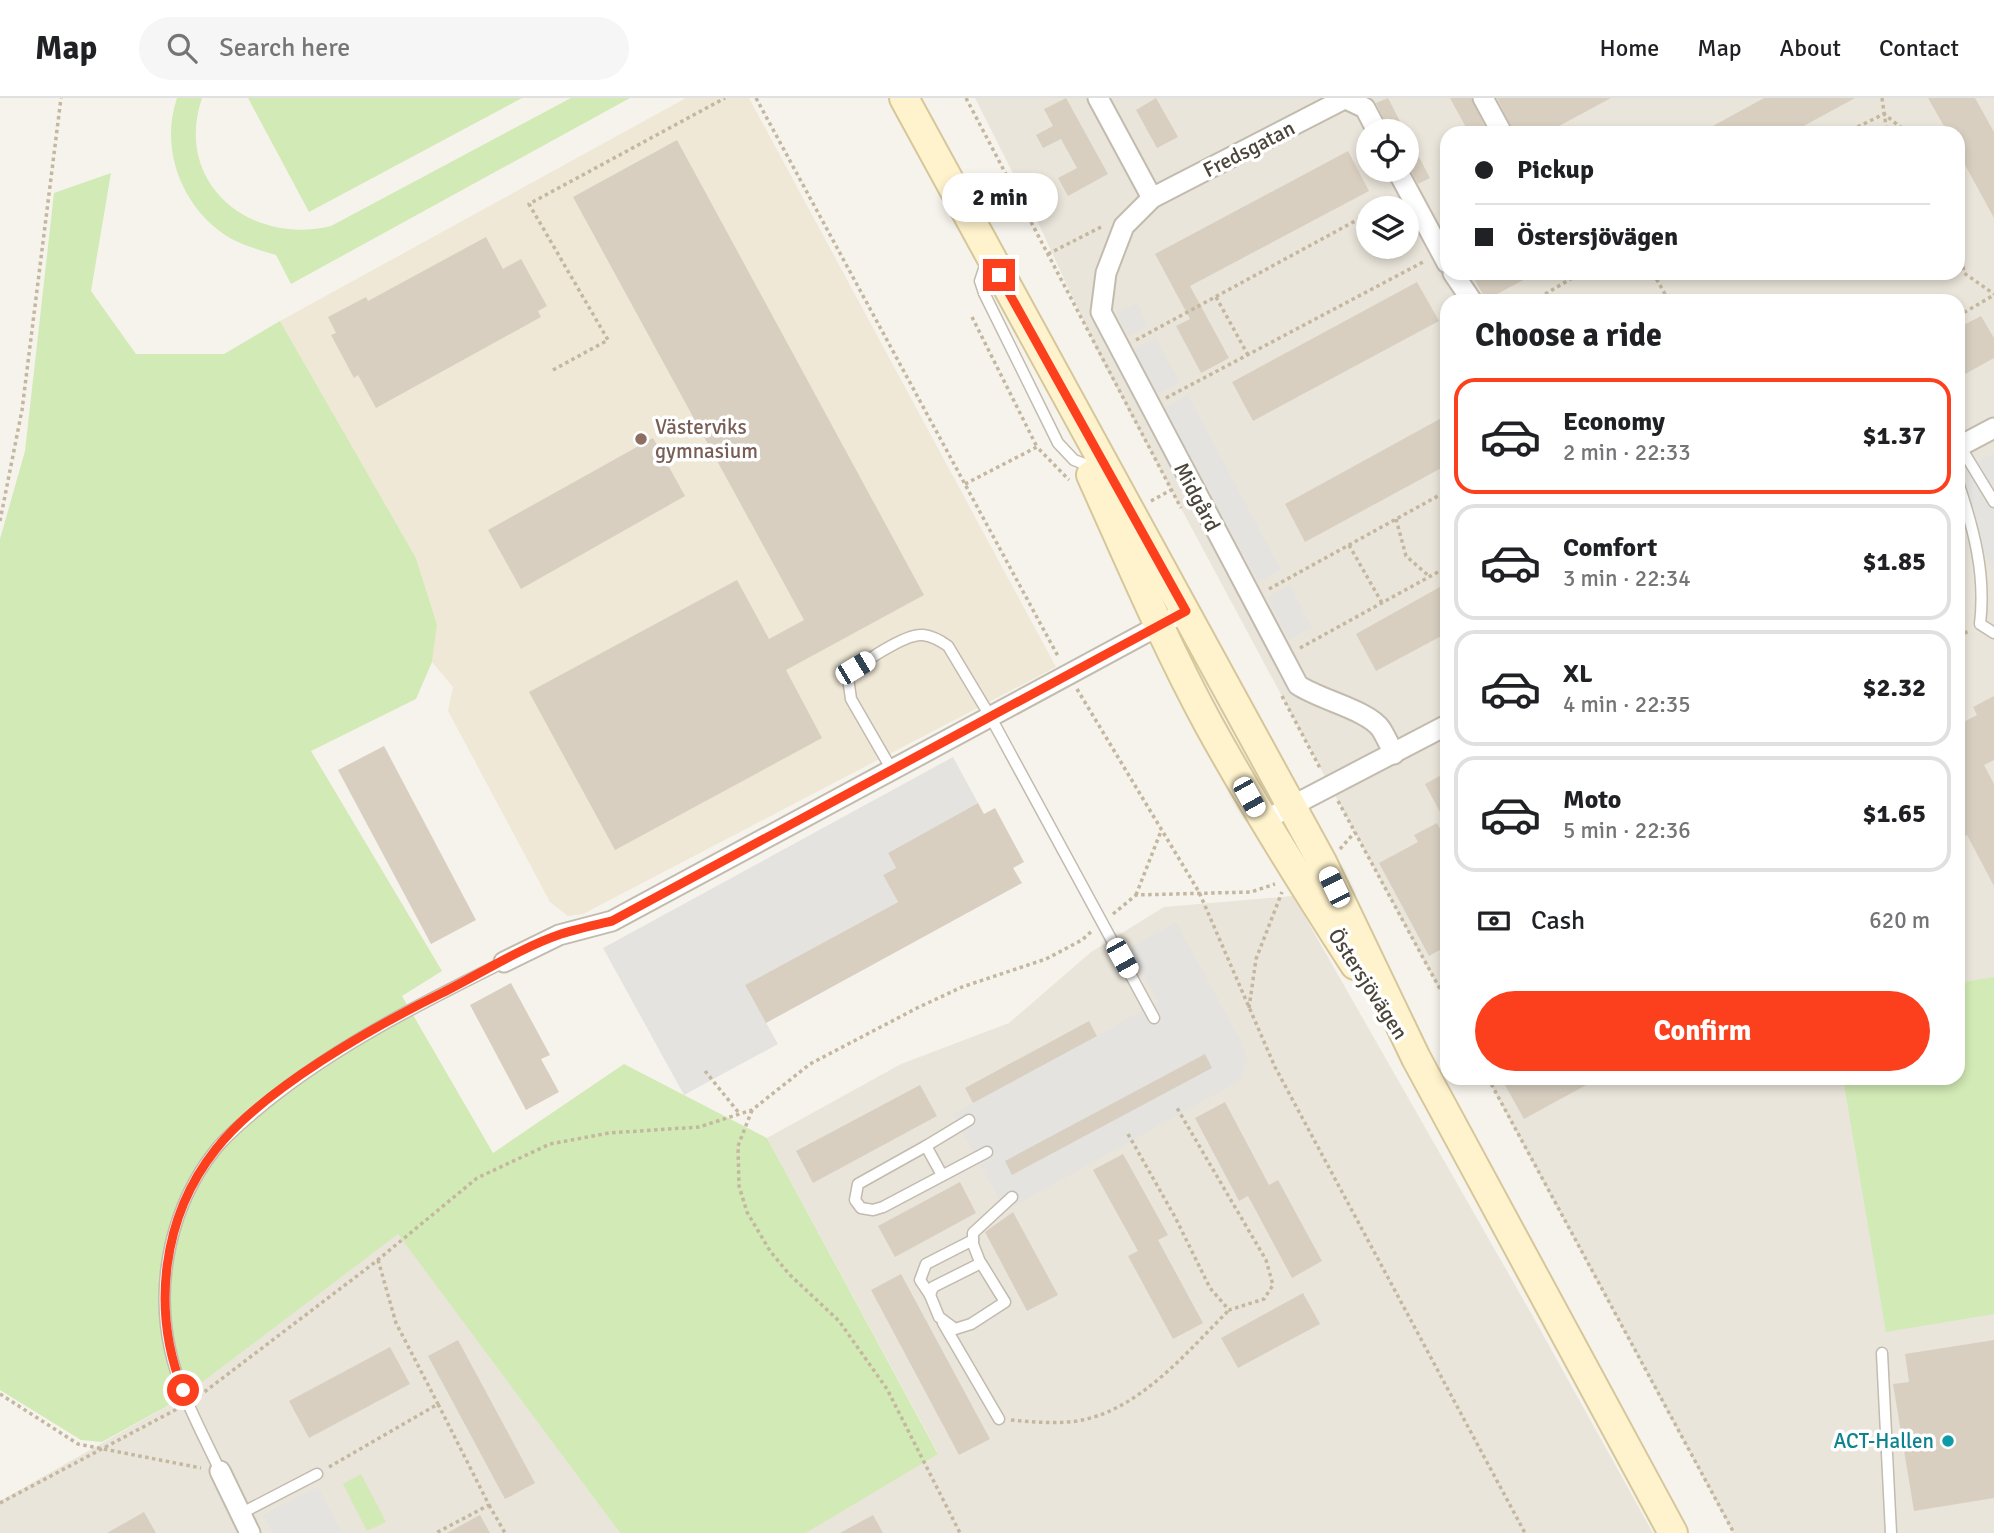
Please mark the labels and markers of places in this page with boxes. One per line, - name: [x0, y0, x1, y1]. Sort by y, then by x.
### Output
- place label: Västerviks gymnasium: [655, 414, 758, 464]
- marker: Västerviks gymnasium: [633, 431, 649, 447]
- place label: ACT-Hallen: [1834, 1428, 1934, 1454]
- marker: ACT-Hallen: [1940, 1433, 1956, 1449]

